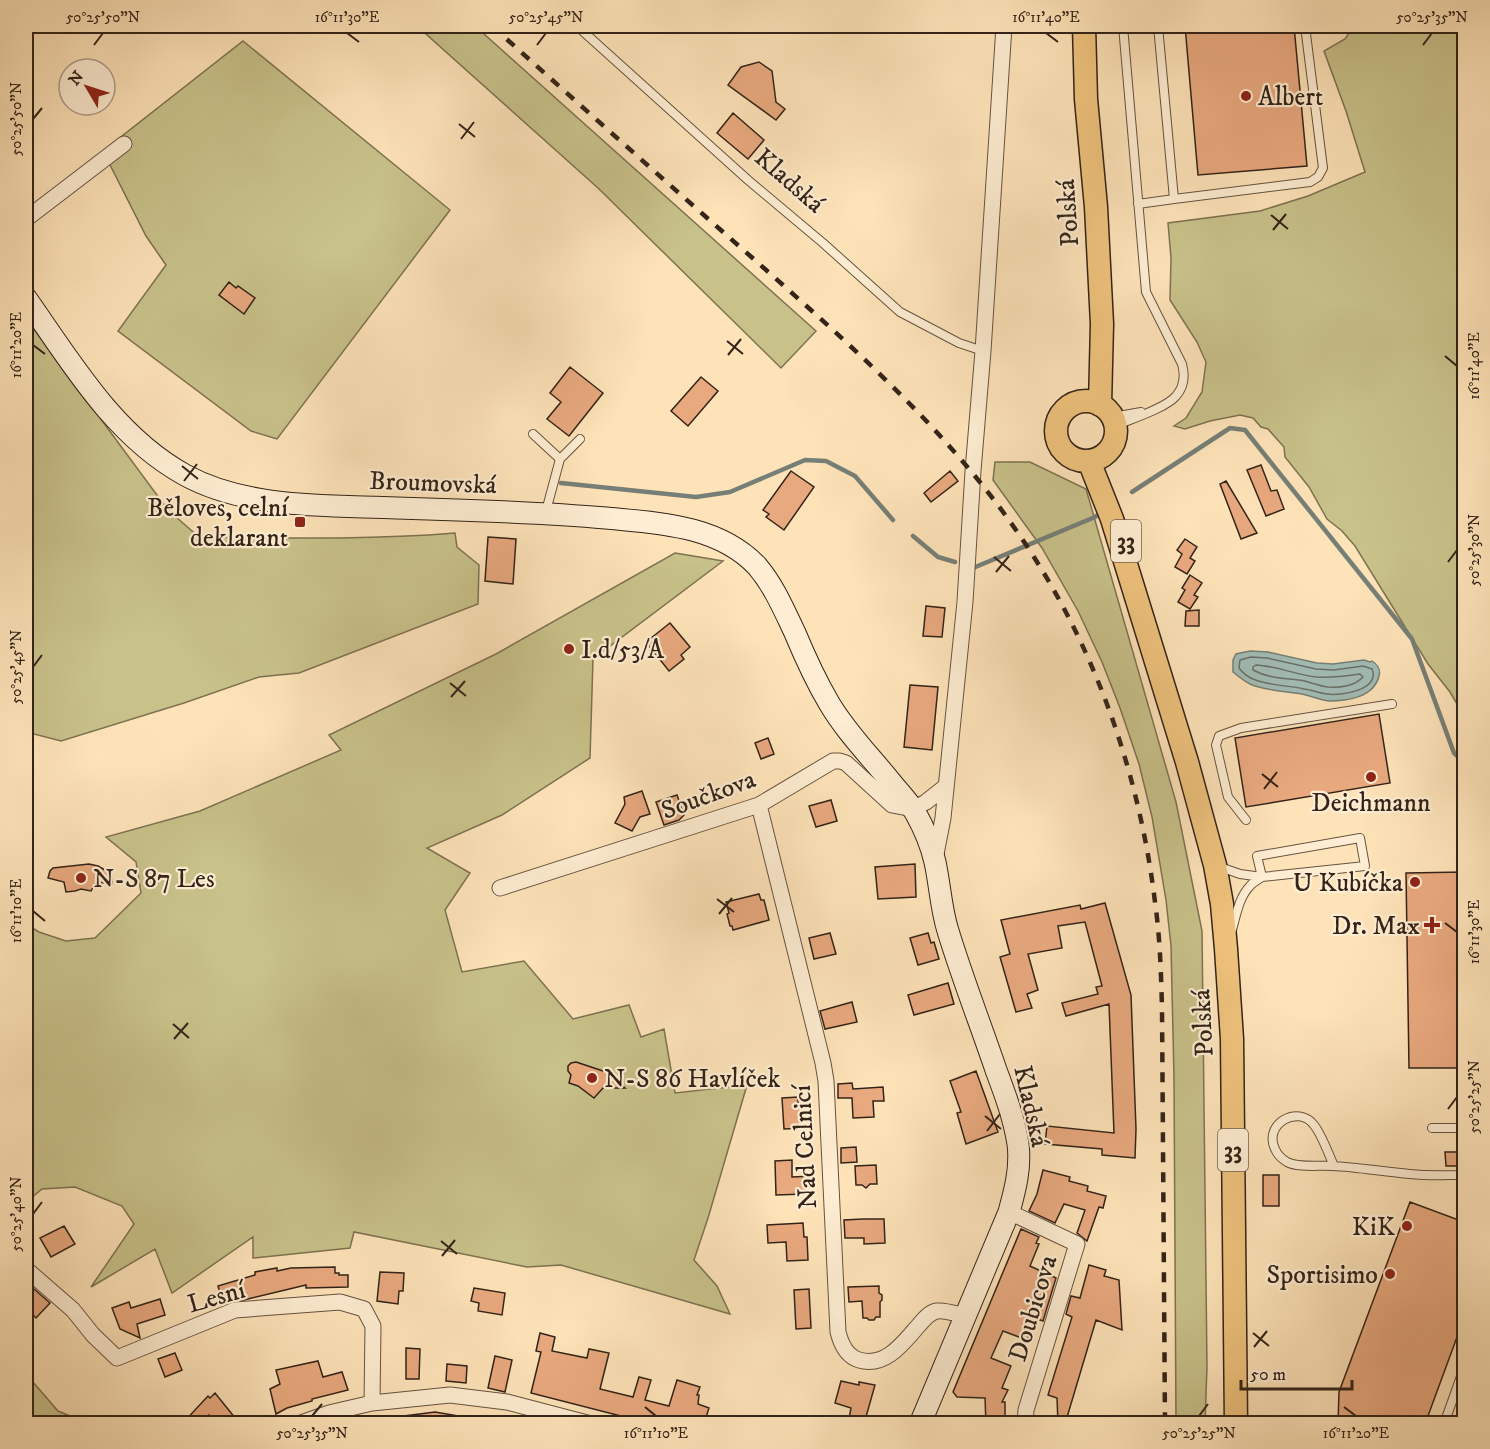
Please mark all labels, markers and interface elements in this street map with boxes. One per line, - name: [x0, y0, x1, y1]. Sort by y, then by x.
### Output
- text: 50°25'50"N: [66, 8, 140, 27]
- text: 16°11'30"E: [315, 8, 380, 27]
- text: 50°25'45"N: [509, 8, 583, 27]
- text: 16°11'40"E: [1012, 8, 1080, 27]
- text: 50°25'35"N: [1396, 8, 1468, 27]
- north arrow: [57, 57, 117, 117]
- text: N: [64, 67, 88, 90]
- place label: Albert: [1258, 81, 1323, 114]
- text: 50°25'50"N: [7, 82, 26, 156]
- marker: Albert: [1239, 89, 1253, 103]
- street label: Kladská: [747, 142, 831, 221]
- street label: Polská: [1050, 178, 1087, 248]
- text: 16°11'20"E: [7, 311, 26, 378]
- text: 16°11'40"E: [1465, 332, 1484, 400]
- street label: Broumovská: [369, 465, 497, 502]
- place label: Běloves, celní deklarant: [147, 492, 289, 555]
- text: 50°25'30"N: [1465, 514, 1484, 586]
- marker: Běloves, celní deklarant: [293, 515, 307, 529]
- road number: 33: [1111, 520, 1141, 562]
- text: 50°25'45"N: [7, 630, 26, 704]
- place label: I.d/53/A: [581, 634, 665, 667]
- marker: I.d/53/A: [562, 642, 576, 656]
- street label: Součkova: [657, 763, 760, 828]
- marker: Deichmann: [1364, 770, 1378, 784]
- place label: Deichmann: [1311, 787, 1431, 820]
- place label: N-S 87 Les: [93, 863, 215, 896]
- place label: U Kubíčka: [1293, 867, 1403, 900]
- marker: N-S 87 Les: [74, 871, 88, 885]
- marker: U Kubíčka: [1408, 875, 1422, 889]
- text: 16°11'10"E: [7, 878, 26, 943]
- text: 16°11'30"E: [1465, 899, 1484, 964]
- place label: Dr. Max: [1332, 910, 1420, 943]
- marker: Dr. Max: [1425, 918, 1439, 932]
- street label: Polská: [1185, 988, 1222, 1058]
- text: 50°25'25"N: [1465, 1060, 1484, 1134]
- street label: Kladská: [1005, 1062, 1056, 1150]
- place label: N-S 86 Havlíček: [604, 1063, 780, 1096]
- marker: N-S 86 Havlíček: [585, 1071, 599, 1085]
- street label: Nad Celnicí: [786, 1083, 825, 1210]
- road number: 33: [1218, 1129, 1248, 1171]
- text: 50°25'40"N: [7, 1176, 26, 1252]
- place label: KiK: [1352, 1211, 1396, 1244]
- marker: KiK: [1400, 1219, 1414, 1233]
- street label: Doubicova: [1002, 1251, 1065, 1366]
- place label: Sportisimo: [1267, 1259, 1378, 1292]
- marker: Sportisimo: [1383, 1267, 1397, 1281]
- street label: Lesní: [184, 1273, 250, 1321]
- scale bar: [1241, 1353, 1352, 1391]
- text: 50 m: [1250, 1364, 1286, 1386]
- text: 50°25'35"N: [276, 1424, 348, 1443]
- text: 16°11'10"E: [624, 1424, 689, 1443]
- text: 50°25'25"N: [1162, 1424, 1236, 1443]
- text: 16°11'20"E: [1323, 1424, 1390, 1443]

